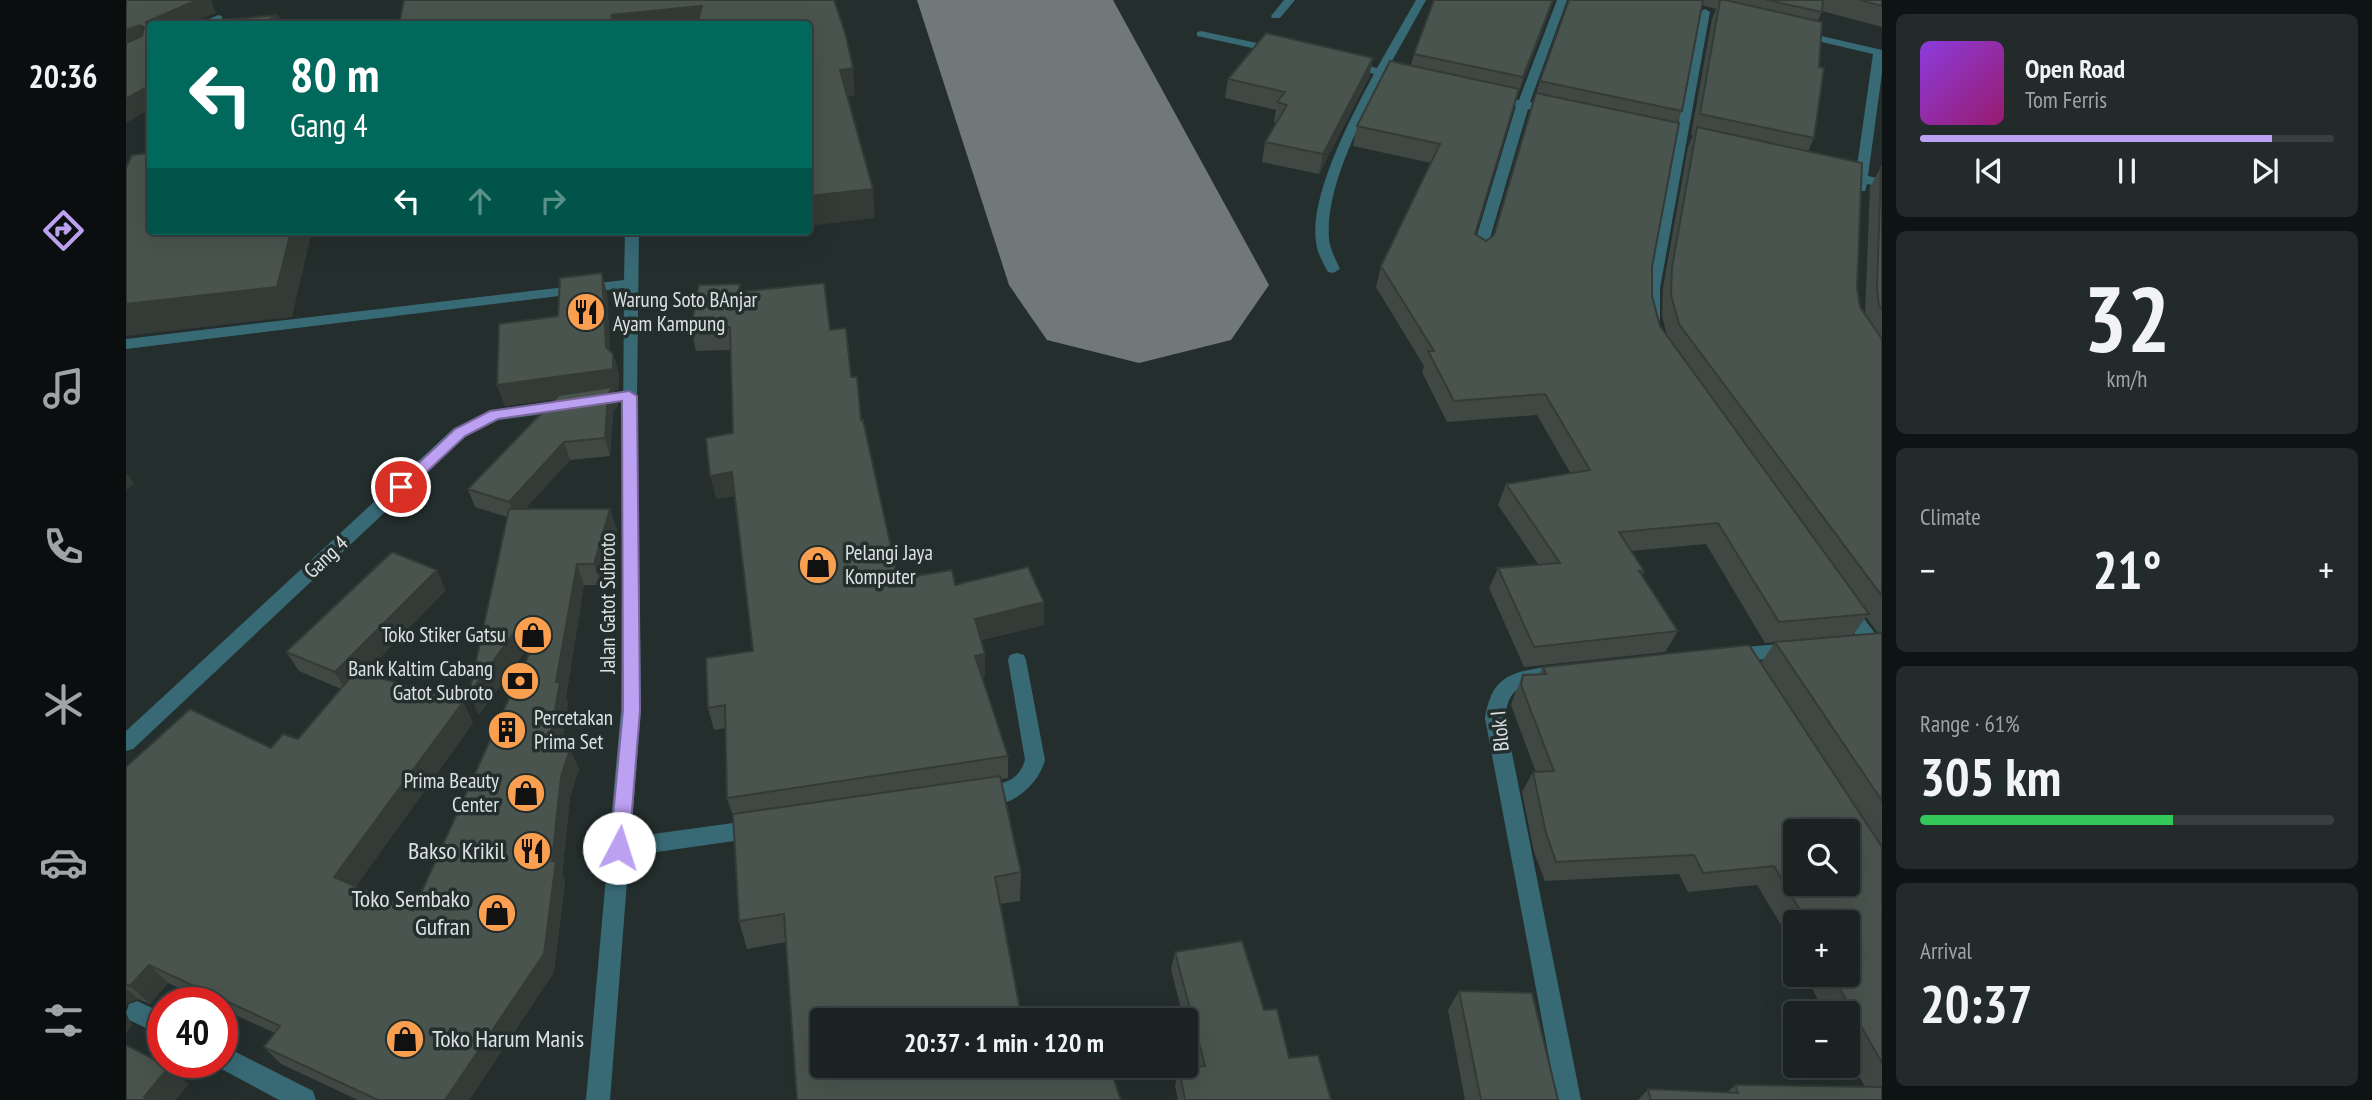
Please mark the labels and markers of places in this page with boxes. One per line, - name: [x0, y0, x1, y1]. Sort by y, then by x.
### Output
- place label: Warung Soto BAnjar Ayam Kampung: [613, 286, 758, 337]
- restaurant icon: Warung Soto BAnjar Ayam Kampung: [565, 291, 607, 333]
- pin: [371, 457, 431, 517]
- place label: Pelangi Jaya Komputer: [845, 539, 933, 590]
- shop icon: Pelangi Jaya Komputer: [797, 544, 839, 586]
- shop icon: Toko Stiker Gatsu: [512, 614, 554, 656]
- place label: Toko Stiker Gatsu: [381, 621, 506, 648]
- place label: Bank Kaltim Cabang Gatot Subroto: [348, 655, 493, 706]
- bank icon: Bank Kaltim Cabang Gatot Subroto: [499, 660, 541, 702]
- place label: Percetakan Prima Set: [534, 704, 613, 755]
- building icon: Percetakan Prima Set: [486, 709, 528, 751]
- place label: Prima Beauty Center: [404, 767, 499, 818]
- shop icon: Prima Beauty Center: [505, 772, 547, 814]
- restaurant icon: Bakso Krikil: [511, 830, 553, 872]
- place label: Bakso Krikil: [408, 835, 505, 866]
- place label: Toko Sembako Gufran: [352, 883, 470, 942]
- shop icon: Toko Sembako Gufran: [476, 892, 518, 934]
- shop icon: Toko Harum Manis: [384, 1018, 426, 1060]
- place label: Toko Harum Manis: [432, 1023, 584, 1054]

